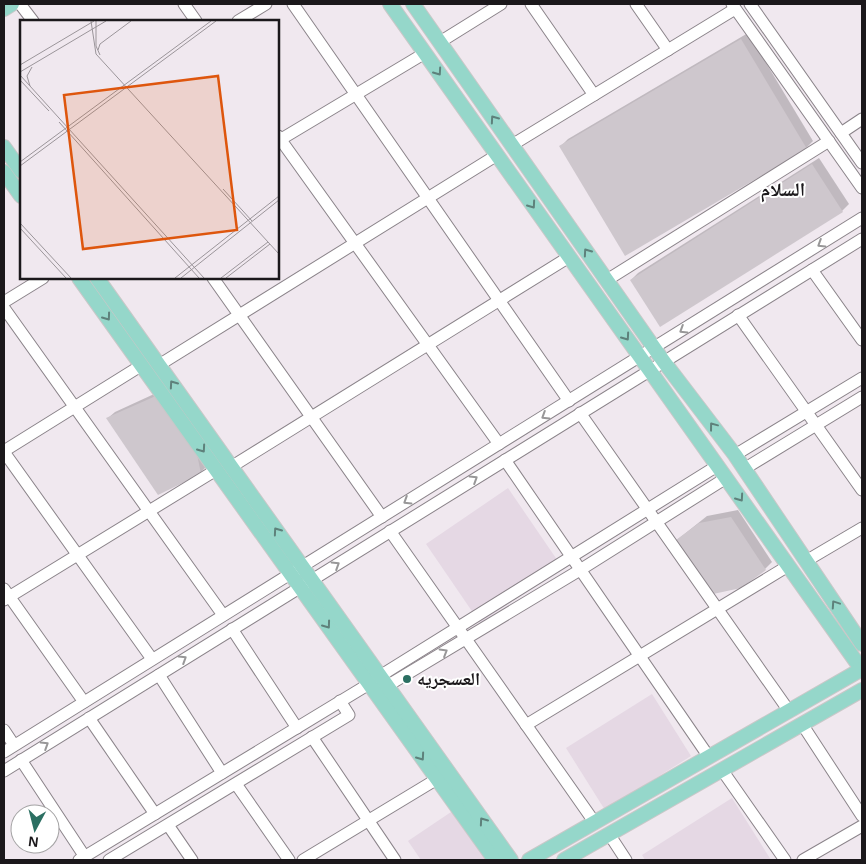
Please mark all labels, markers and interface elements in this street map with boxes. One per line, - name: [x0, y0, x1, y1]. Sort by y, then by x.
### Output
- inset map: [20, 20, 279, 279]
- one-way arrow: [432, 66, 441, 76]
- one-way arrow: [491, 115, 500, 125]
- district label: السلام: [761, 179, 805, 203]
- one-way arrow: [526, 199, 535, 209]
- one-way arrow: [817, 238, 826, 248]
- one-way arrow: [584, 248, 593, 258]
- one-way arrow: [101, 311, 110, 321]
- one-way arrow: [679, 324, 688, 333]
- one-way arrow: [620, 331, 629, 341]
- one-way arrow: [170, 381, 179, 390]
- one-way arrow: [541, 409, 550, 419]
- one-way arrow: [711, 423, 719, 432]
- one-way arrow: [196, 444, 205, 453]
- one-way arrow: [469, 476, 478, 485]
- one-way arrow: [734, 493, 743, 502]
- one-way arrow: [403, 495, 412, 505]
- one-way arrow: [274, 527, 283, 537]
- one-way arrow: [331, 561, 340, 571]
- one-way arrow: [832, 600, 841, 609]
- one-way arrow: [320, 619, 330, 628]
- one-way arrow: [439, 649, 448, 659]
- one-way arrow: [178, 656, 187, 666]
- place label: العسجريه: [417, 669, 480, 689]
- marker: العسجريه: [401, 673, 413, 685]
- one-way arrow: [40, 742, 49, 751]
- one-way arrow: [415, 751, 424, 761]
- north arrow: [10, 804, 60, 854]
- one-way arrow: [480, 817, 489, 826]
- text: N: [27, 833, 39, 850]

